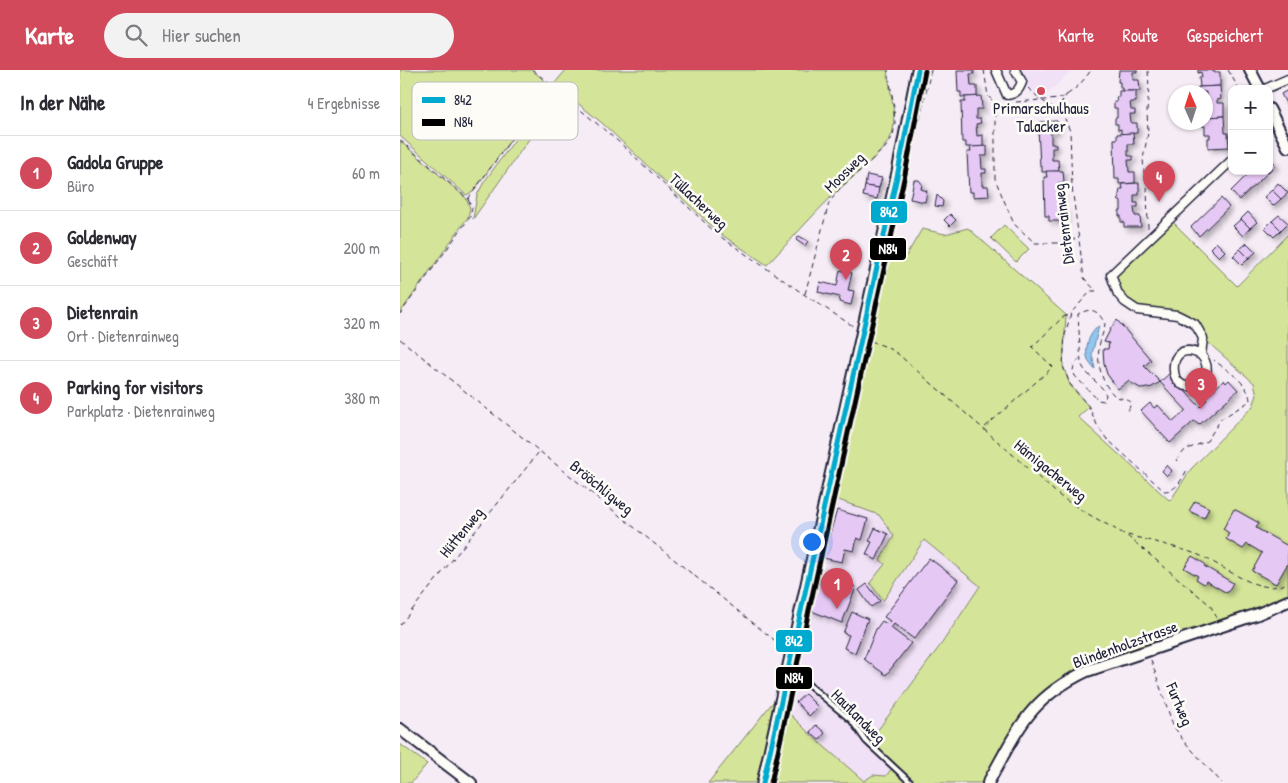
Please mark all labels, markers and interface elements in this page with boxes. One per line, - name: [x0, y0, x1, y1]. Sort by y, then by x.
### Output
- search box: [104, 13, 454, 58]
- text: Karte: [25, 19, 74, 51]
- icon: search: [122, 21, 150, 49]
- text: Hier suchen: [162, 22, 241, 48]
- text: Karte: [1058, 23, 1095, 48]
- text: Route: [1123, 23, 1159, 48]
- text: Gespeichert: [1187, 23, 1263, 48]
- legend: [412, 82, 578, 140]
- marker: Primarschulhaus Talacker: [1035, 85, 1047, 97]
- north arrow: [1168, 85, 1213, 130]
- map controls: [1228, 85, 1273, 175]
- button: +: [1228, 85, 1273, 130]
- text: In der Nähe: [20, 88, 105, 117]
- text: 842: [454, 90, 472, 109]
- text: 4 Ergebnisse: [308, 92, 380, 114]
- place label: Primarschulhaus Talacker: [993, 97, 1089, 137]
- text: N84: [454, 112, 473, 131]
- button: −: [1228, 130, 1273, 175]
- street label: Moosweg: [819, 147, 869, 197]
- text: Gadola Gruppe: [67, 149, 163, 175]
- pin: 4: [1143, 161, 1175, 202]
- text: 1: [33, 162, 39, 184]
- text: 60 m: [352, 162, 380, 184]
- street label: Tüllacherweg: [665, 168, 733, 234]
- text: Büro: [67, 175, 94, 197]
- street label: Dietenrainweg: [1047, 183, 1079, 265]
- line badge: 842: [870, 200, 908, 224]
- text: 842: [880, 202, 898, 221]
- text: Goldenway: [67, 224, 137, 250]
- text: 2: [32, 237, 40, 259]
- text: 200 m: [344, 237, 380, 259]
- line badge: N84: [869, 237, 907, 261]
- pin: 2: [830, 239, 862, 280]
- text: N84: [879, 239, 898, 258]
- text: Geschäft: [67, 250, 118, 272]
- text: Dietenrain: [67, 299, 138, 325]
- text: 3: [32, 312, 40, 334]
- text: 320 m: [344, 312, 380, 334]
- text: Ort · Dietenrainweg: [67, 325, 179, 347]
- pin: 3: [1185, 368, 1217, 409]
- text: Parking for visitors: [67, 374, 203, 400]
- text: 4: [33, 387, 39, 409]
- text: 380 m: [344, 387, 380, 409]
- text: Parkplatz · Dietenrainweg: [67, 400, 215, 422]
- street label: Hämigacherweg: [1010, 434, 1092, 506]
- street label: Brööchligweg: [566, 455, 638, 519]
- street label: Hüttenweg: [434, 502, 488, 562]
- your location: [799, 529, 825, 555]
- pin: 1: [821, 568, 853, 609]
- street label: Blindenholzstrasse: [1070, 615, 1181, 673]
- line badge: 842: [775, 629, 813, 653]
- text: 842: [785, 631, 803, 650]
- line badge: N84: [775, 666, 813, 690]
- text: N84: [785, 668, 804, 687]
- street label: Furtweg: [1161, 678, 1199, 729]
- street label: Hauflandweg: [827, 684, 891, 748]

